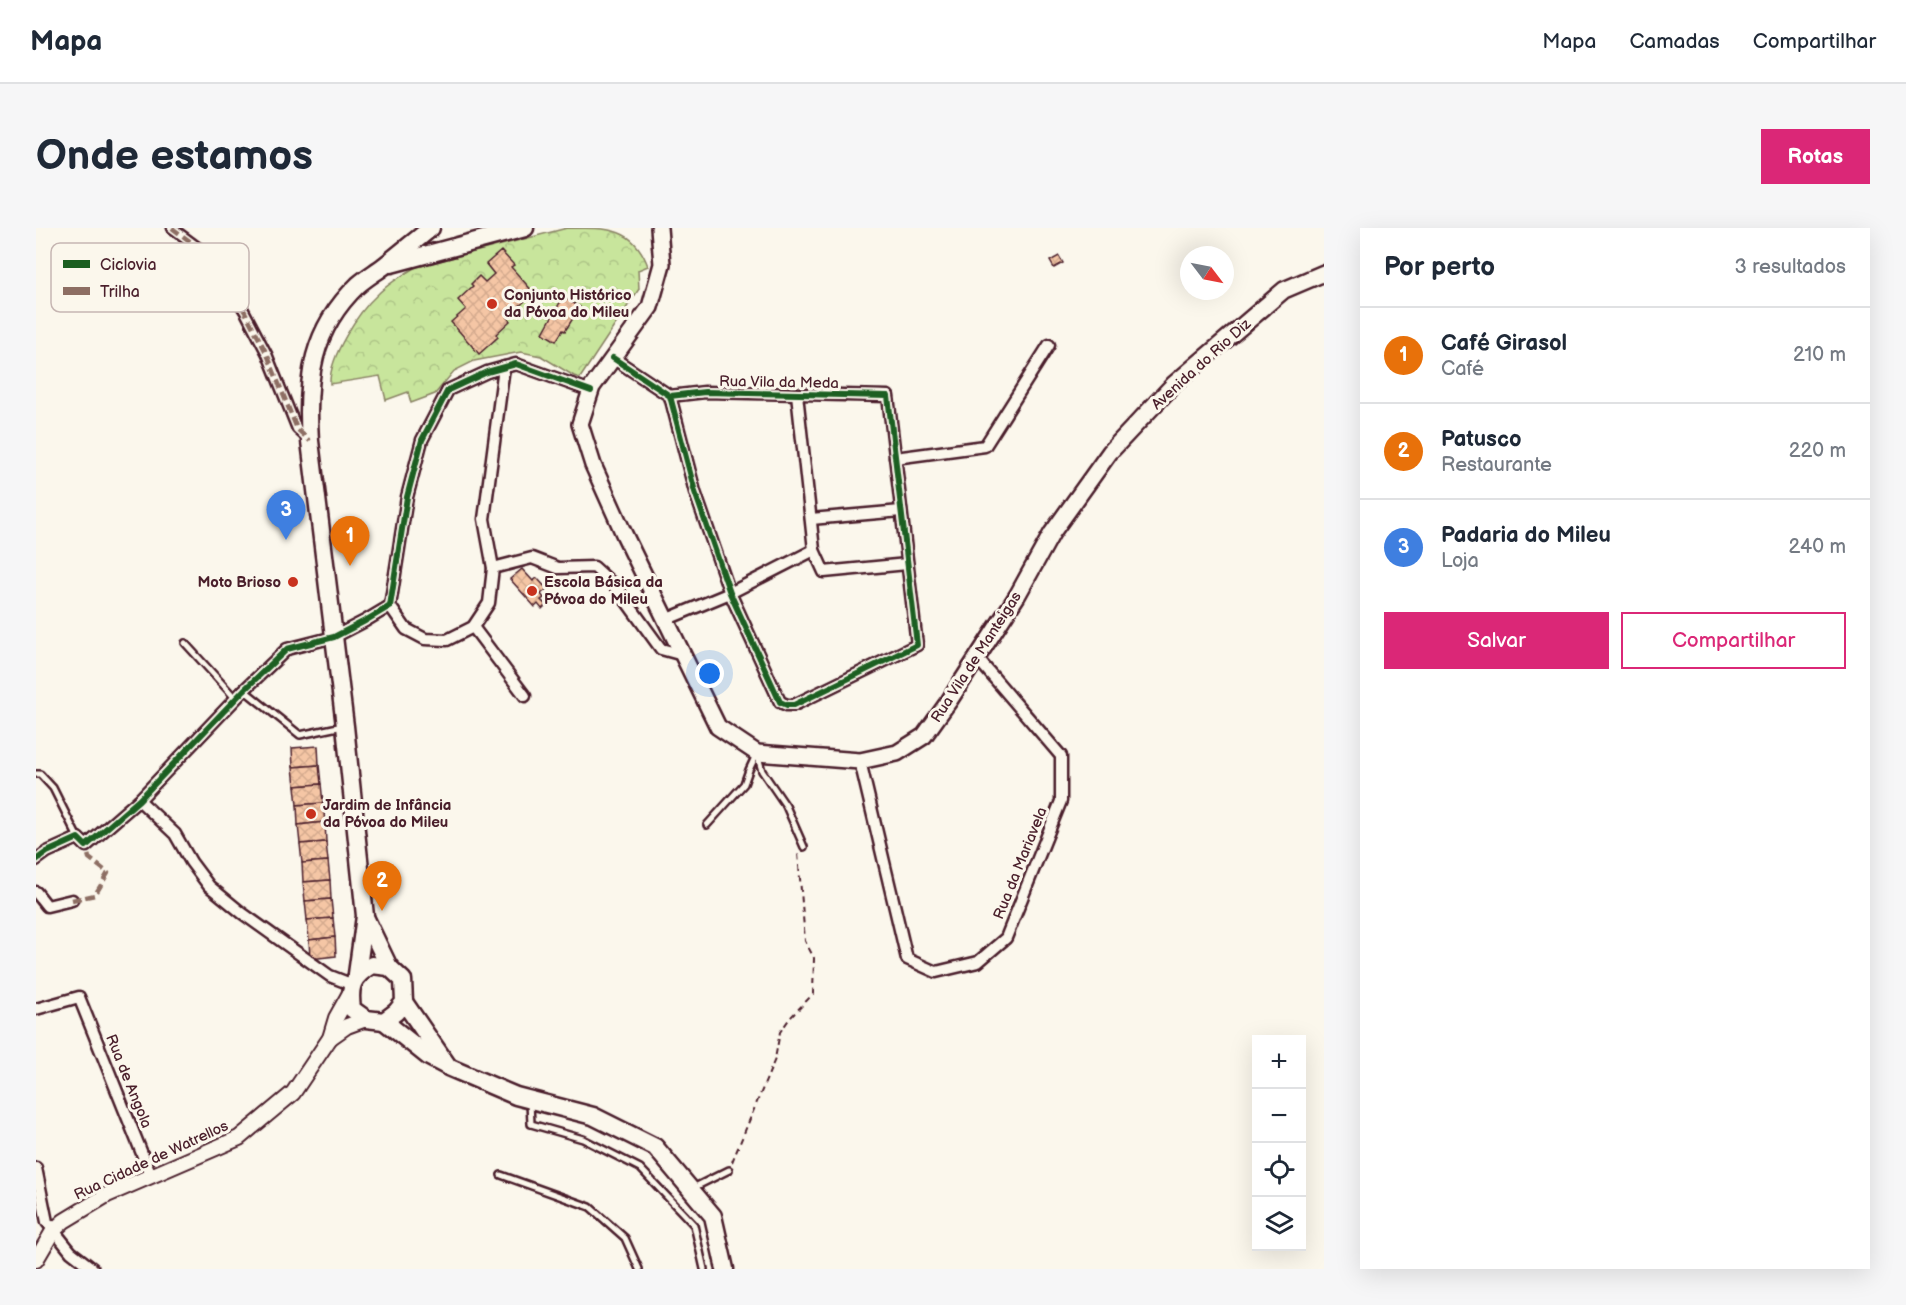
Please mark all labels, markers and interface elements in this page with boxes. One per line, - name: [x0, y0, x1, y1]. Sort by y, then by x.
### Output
- text: Mapa: [30, 25, 102, 58]
- text: Mapa: [1542, 29, 1596, 54]
- text: Camadas: [1629, 29, 1720, 54]
- text: Compartilhar: [1753, 29, 1876, 54]
- button: Rotas: [1761, 129, 1870, 184]
- text: Onde estamos: [36, 131, 313, 182]
- legend: [51, 243, 249, 312]
- north arrow: [1180, 246, 1234, 300]
- text: Por perto: [1384, 252, 1495, 283]
- text: 3 resultados: [1735, 255, 1846, 279]
- text: Ciclovia: [100, 256, 157, 275]
- text: Trilha: [100, 283, 140, 302]
- place label: Conjunto Histórico da Póvoa do Mileu: [504, 286, 632, 322]
- marker: Conjunto Histórico da Póvoa do Mileu: [485, 297, 499, 311]
- street label: Avenida do Rio Diz: [1148, 314, 1256, 414]
- text: Café Girasol: [1441, 330, 1567, 357]
- text: 1: [1399, 343, 1408, 367]
- text: 210 m: [1793, 343, 1846, 367]
- text: Café: [1441, 357, 1484, 381]
- street label: Rua Vila da Meda: [719, 372, 839, 393]
- text: Patusco: [1441, 426, 1522, 453]
- text: 2: [1398, 439, 1409, 463]
- text: 220 m: [1789, 439, 1846, 463]
- text: Restaurante: [1441, 453, 1552, 477]
- pin: 3: [266, 490, 306, 540]
- pin: 1: [330, 516, 370, 566]
- text: Padaria do Mileu: [1441, 522, 1611, 549]
- text: 3: [1398, 535, 1409, 559]
- text: 240 m: [1789, 535, 1846, 559]
- text: Loja: [1441, 549, 1479, 573]
- place label: Moto Brioso: [197, 573, 281, 592]
- place label: Escola Básica da Póvoa do Mileu: [544, 573, 663, 609]
- marker: Moto Brioso: [286, 575, 300, 589]
- marker: Escola Básica da Póvoa do Mileu: [525, 584, 539, 598]
- street label: Rua Vila de Manteigas: [927, 588, 1026, 726]
- button: Salvar: [1384, 612, 1609, 669]
- button: Compartilhar: [1621, 612, 1846, 669]
- your location: [695, 659, 724, 688]
- place label: Jardim de Infância da Póvoa do Mileu: [323, 796, 451, 832]
- street label: Rua da Mariavela: [989, 804, 1052, 922]
- marker: Jardim de Infância da Póvoa do Mileu: [304, 807, 318, 821]
- pin: 2: [362, 862, 402, 911]
- street label: Rua de Angola: [101, 1031, 156, 1131]
- map controls: [1252, 1035, 1306, 1251]
- button: +: [1252, 1035, 1306, 1089]
- button: −: [1252, 1089, 1306, 1143]
- street label: Rua Cidade de Watrellos: [71, 1116, 232, 1205]
- button: locate: [1252, 1143, 1306, 1197]
- button: layers: [1252, 1197, 1306, 1251]

